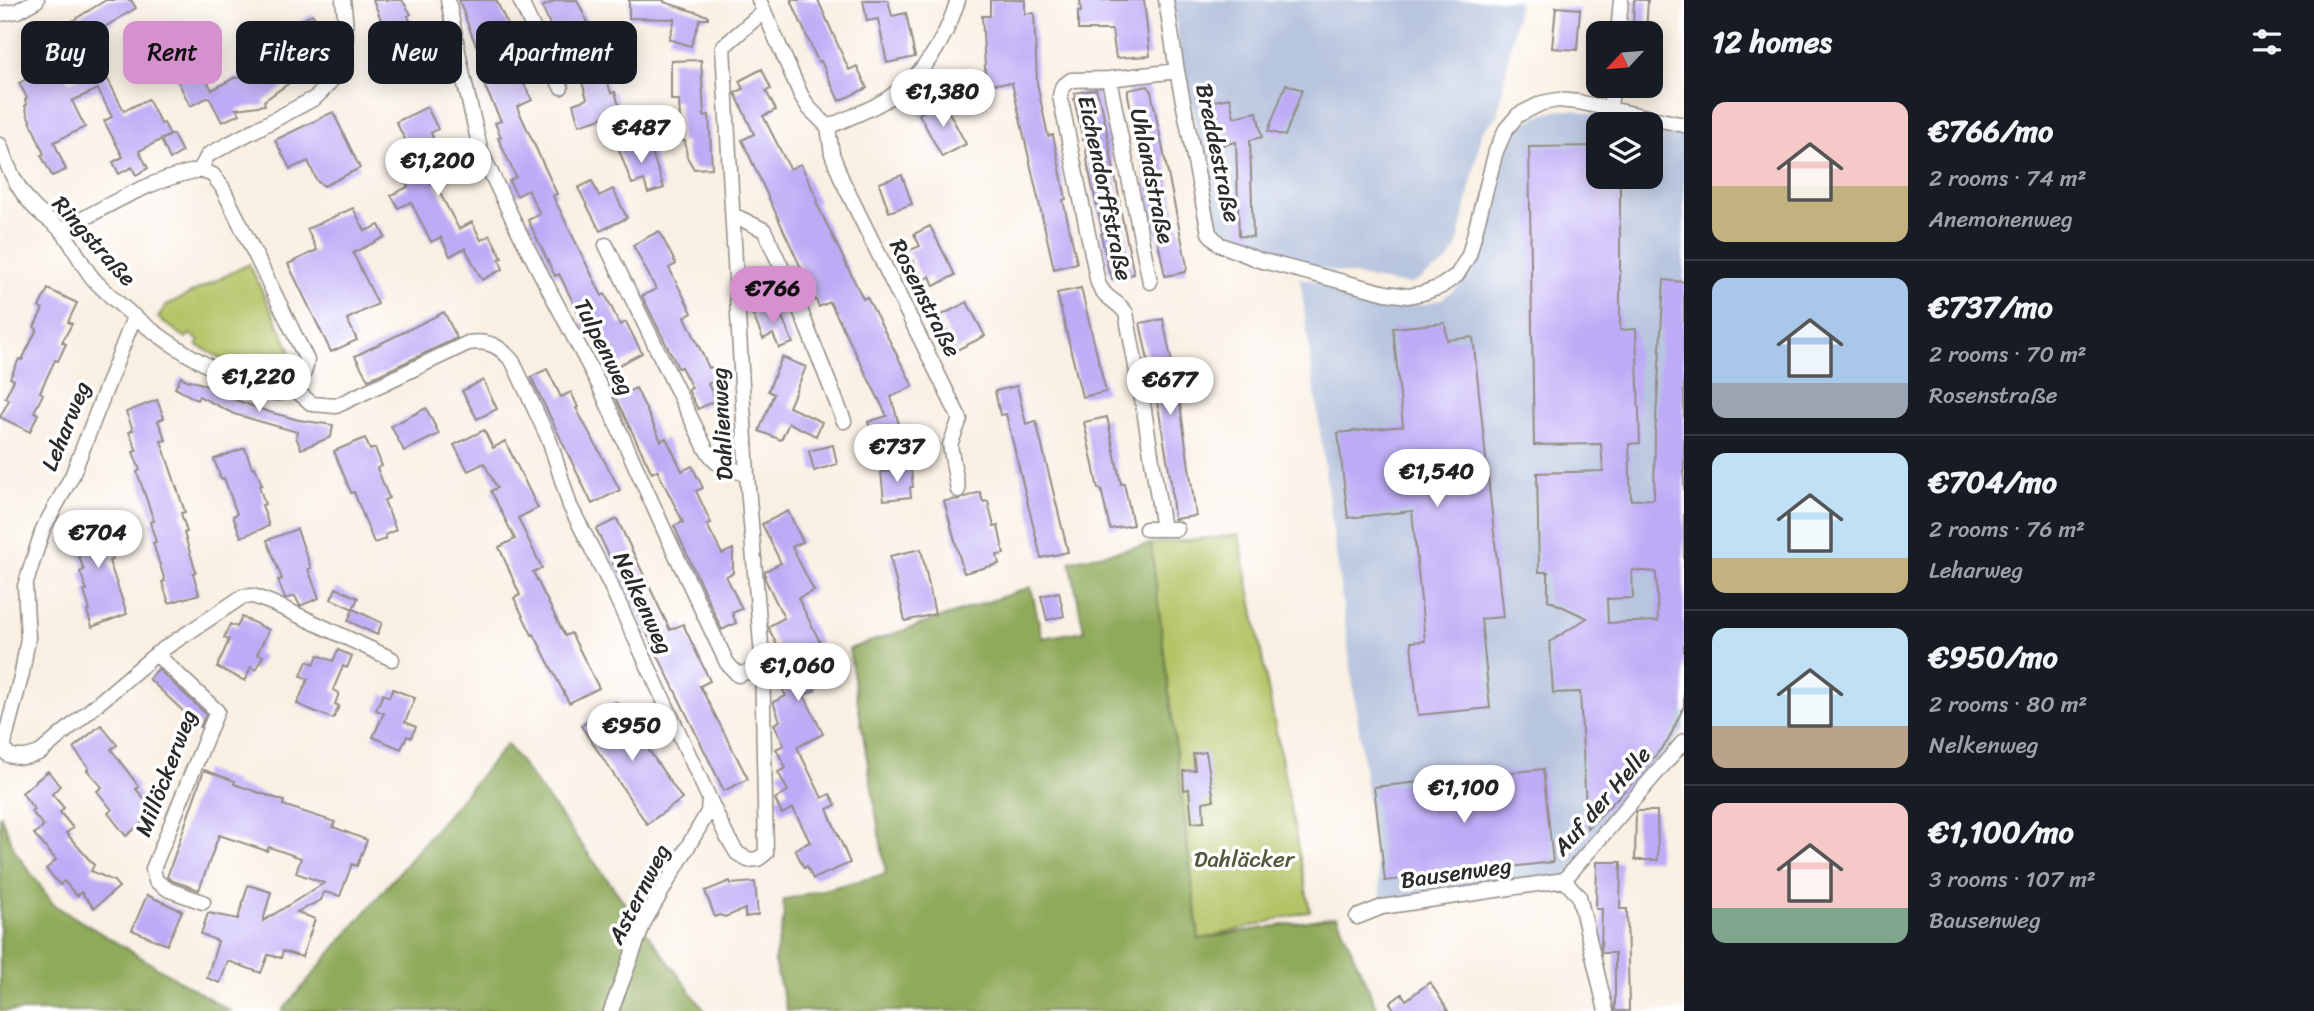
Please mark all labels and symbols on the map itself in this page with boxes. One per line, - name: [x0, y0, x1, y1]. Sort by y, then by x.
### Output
- north arrow: [1586, 21, 1662, 98]
- pin: €1,380: [886, 69, 1000, 129]
- street label: Breddestraße: [1183, 80, 1253, 226]
- street label: Eichendorffstraße: [1065, 92, 1145, 285]
- street label: Uhlandstraße: [1118, 104, 1186, 248]
- pin: €487: [600, 106, 682, 165]
- pin: €1,200: [381, 138, 495, 198]
- street label: Ringstraße: [41, 186, 147, 296]
- street label: Rosenstraße: [878, 231, 973, 365]
- pin: €766: [732, 266, 814, 326]
- street label: Tulpenweg: [562, 291, 646, 403]
- pin: €1,220: [202, 354, 316, 414]
- pin: €677: [1129, 358, 1211, 417]
- street label: Dahlienweg: [699, 366, 745, 482]
- street label: Leharweg: [29, 374, 103, 477]
- pin: €737: [856, 424, 938, 484]
- pin: €1,540: [1380, 449, 1494, 509]
- pin: €704: [57, 510, 139, 570]
- street label: Nelkenweg: [601, 545, 685, 662]
- pin: €1,060: [741, 644, 855, 703]
- street label: Millöckerweg: [123, 703, 209, 843]
- pin: €950: [591, 704, 673, 763]
- street label: Auf der Helle: [1542, 736, 1662, 866]
- pin: €1,100: [1407, 766, 1521, 825]
- street label: Asternweg: [596, 836, 682, 953]
- park label: Dahläcker: [1194, 839, 1296, 880]
- street label: Bausenweg: [1398, 845, 1515, 901]

